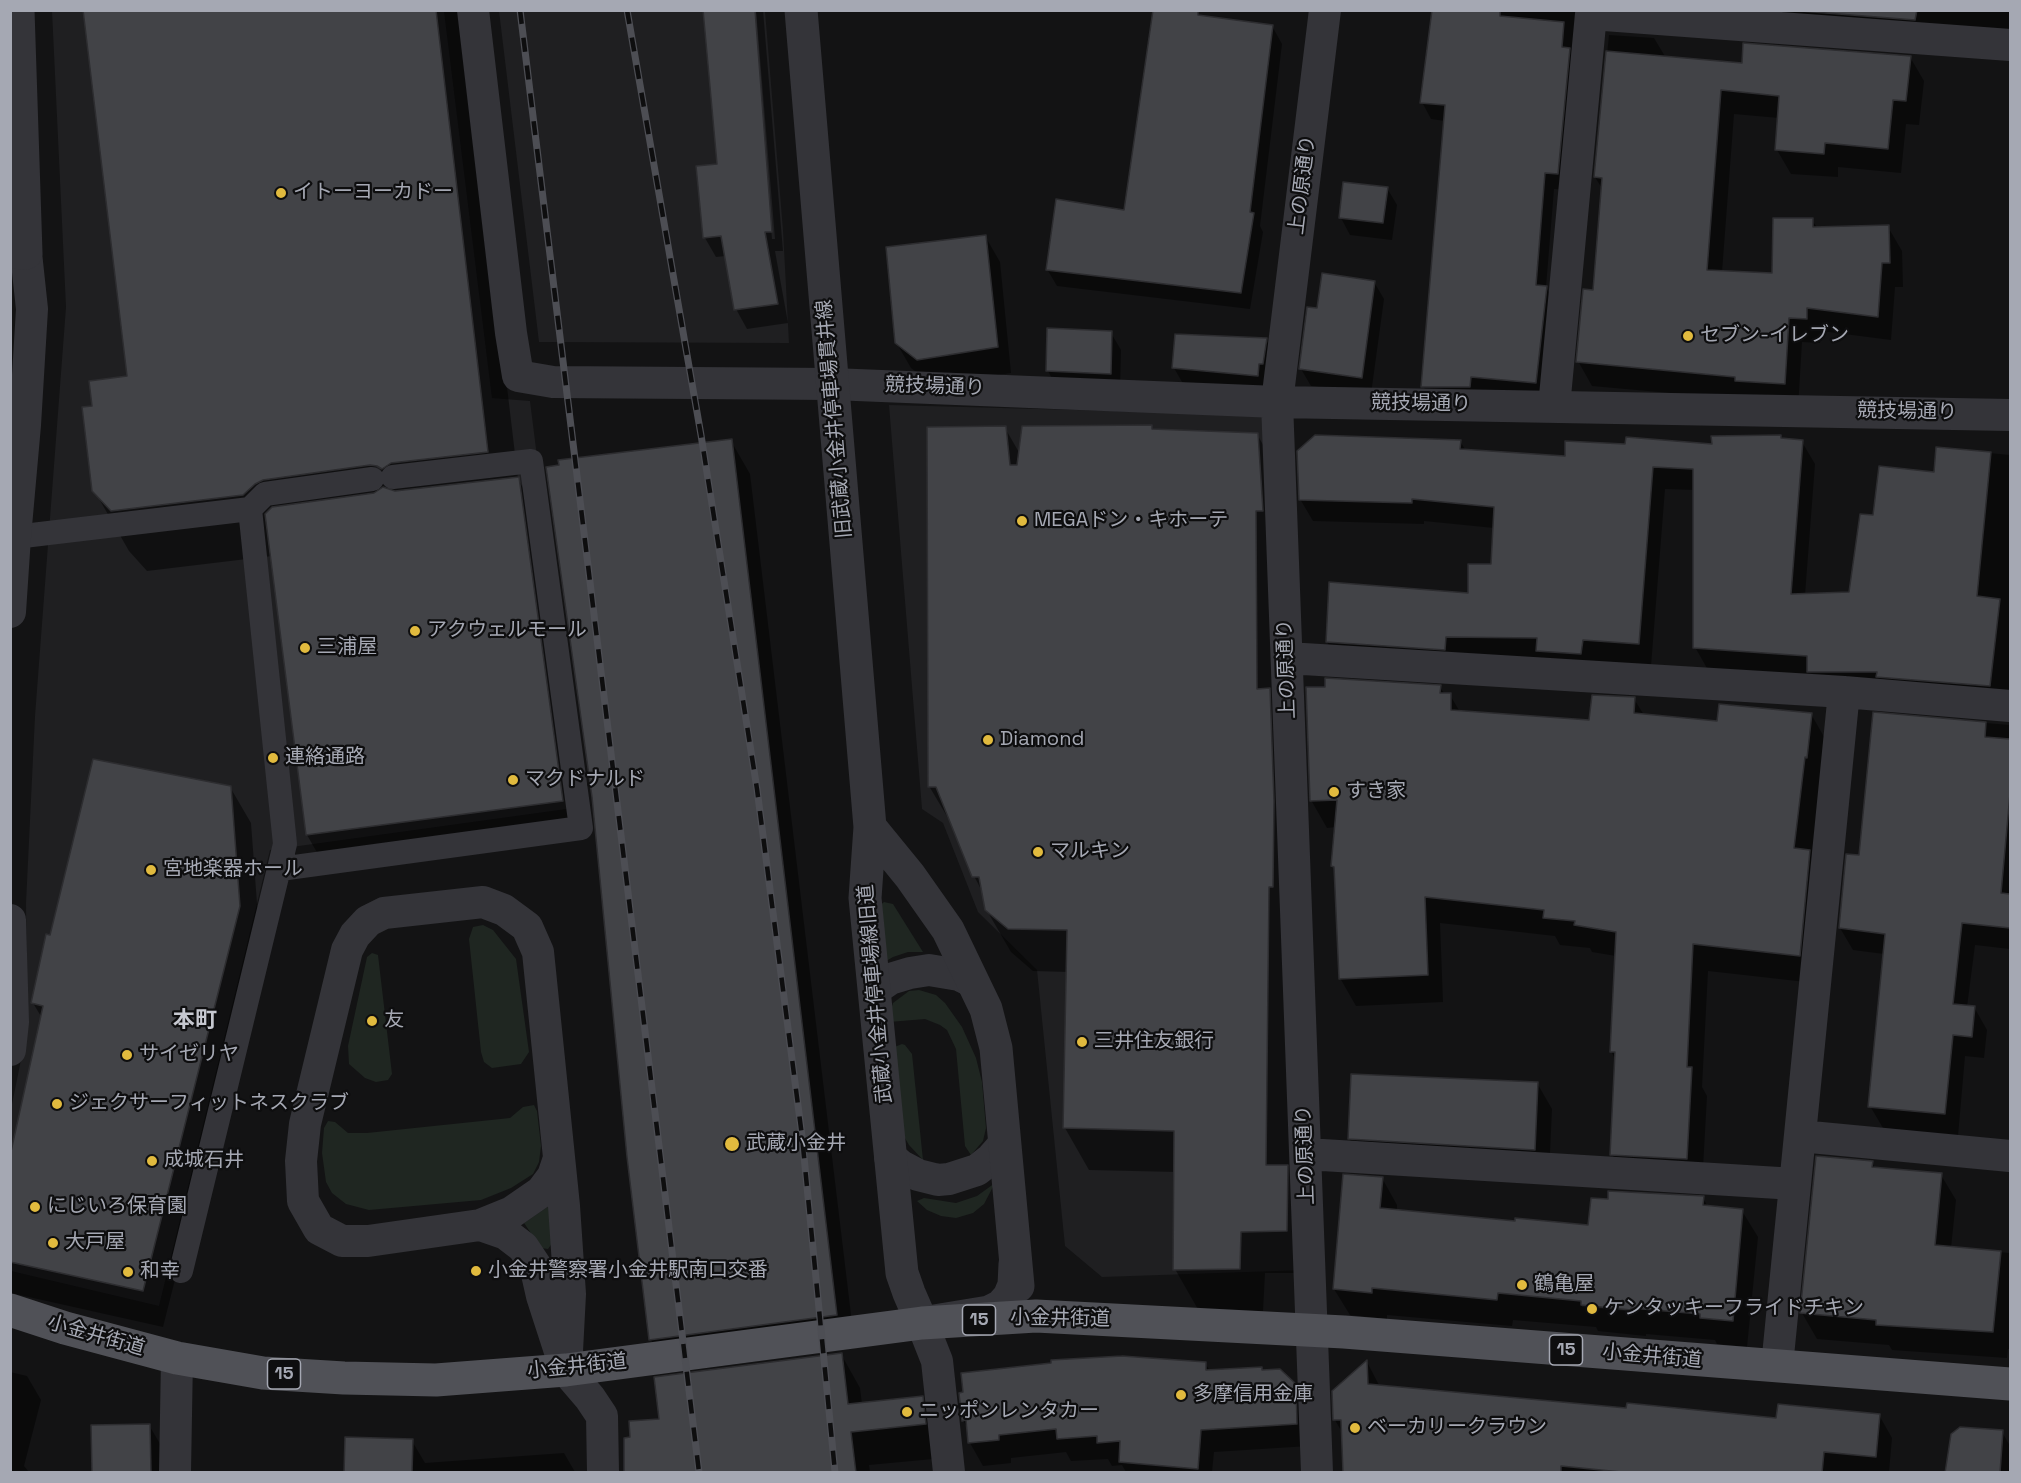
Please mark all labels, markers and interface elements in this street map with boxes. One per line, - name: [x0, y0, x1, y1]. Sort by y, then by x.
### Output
- street label: 上の原通り: [1285, 134, 1321, 236]
- place label: イトーヨーカドー: [293, 181, 453, 205]
- marker: イトーヨーカドー: [274, 186, 288, 200]
- street label: 旧武蔵小金井停車場貫井線: [813, 298, 857, 540]
- place label: セブン-イレブン: [1700, 324, 1849, 348]
- marker: セブン-イレブン: [1681, 329, 1695, 343]
- street label: 競技場通り: [885, 373, 985, 401]
- street label: 競技場通り: [1371, 391, 1471, 417]
- street label: 競技場通り: [1857, 399, 1957, 425]
- place label: MEGAドン・キホーテ: [1034, 509, 1228, 533]
- marker: MEGAドン・キホーテ: [1015, 514, 1029, 528]
- place label: アクウェルモール: [427, 619, 587, 643]
- street label: 上の原通り: [1273, 619, 1301, 719]
- marker: アクウェルモール: [408, 624, 422, 638]
- place label: 三浦屋: [317, 636, 377, 660]
- marker: 三浦屋: [298, 641, 312, 655]
- place label: Diamond: [1000, 728, 1084, 752]
- marker: Diamond: [981, 733, 995, 747]
- place label: 連絡通路: [285, 746, 365, 770]
- marker: 連絡通路: [266, 751, 280, 765]
- place label: マクドナルド: [525, 768, 645, 792]
- marker: マクドナルド: [506, 773, 520, 787]
- place label: すき家: [1346, 780, 1406, 804]
- marker: すき家: [1327, 785, 1341, 799]
- place label: マルキン: [1050, 840, 1130, 864]
- marker: マルキン: [1031, 845, 1045, 859]
- place label: 宮地楽器ホール: [163, 858, 303, 882]
- marker: 宮地楽器ホール: [144, 863, 158, 877]
- street label: 武蔵小金井停車場線旧道: [854, 883, 898, 1105]
- district label: 本町: [173, 1008, 217, 1034]
- place label: 友: [384, 1009, 404, 1033]
- marker: 友: [365, 1014, 379, 1028]
- place label: 三井住友銀行: [1094, 1030, 1214, 1054]
- marker: 三井住友銀行: [1075, 1035, 1089, 1049]
- place label: サイゼリヤ: [139, 1043, 239, 1067]
- marker: サイゼリヤ: [120, 1048, 134, 1062]
- place label: ジェクサーフィットネスクラブ: [69, 1092, 349, 1116]
- marker: ジェクサーフィットネスクラブ: [50, 1097, 64, 1111]
- street label: 上の原通り: [1292, 1105, 1320, 1205]
- place label: 武蔵小金井: [746, 1132, 846, 1156]
- marker: 武蔵小金井: [723, 1135, 741, 1153]
- place label: 成城石井: [164, 1149, 244, 1173]
- marker: 成城石井: [145, 1154, 159, 1168]
- place label: にじいろ保育園: [47, 1195, 187, 1219]
- marker: にじいろ保育園: [28, 1200, 42, 1214]
- place label: 大戸屋: [65, 1231, 125, 1255]
- marker: 大戸屋: [46, 1236, 60, 1250]
- place label: 小金井警察署小金井駅南口交番: [488, 1259, 768, 1283]
- place label: 和幸: [140, 1260, 180, 1284]
- marker: 小金井警察署小金井駅南口交番: [469, 1264, 483, 1278]
- marker: 和幸: [121, 1265, 135, 1279]
- place label: 鶴亀屋: [1534, 1273, 1594, 1297]
- marker: 鶴亀屋: [1515, 1278, 1529, 1292]
- place label: ケンタッキーフライドチキン: [1604, 1297, 1864, 1321]
- marker: ケンタッキーフライドチキン: [1585, 1302, 1599, 1316]
- road number: 15: [962, 1305, 996, 1335]
- street label: 小金井街道: [1010, 1306, 1110, 1332]
- street label: 小金井街道: [45, 1311, 147, 1361]
- road number: 15: [1550, 1335, 1582, 1365]
- street label: 小金井街道: [1601, 1341, 1703, 1373]
- street label: 小金井街道: [526, 1350, 628, 1384]
- road number: 15: [268, 1359, 300, 1389]
- place label: 多摩信用金庫: [1193, 1383, 1313, 1407]
- marker: 多摩信用金庫: [1174, 1388, 1188, 1402]
- place label: ニッポンレンタカー: [919, 1400, 1099, 1424]
- marker: ニッポンレンタカー: [900, 1405, 914, 1419]
- place label: ベーカリークラウン: [1367, 1416, 1547, 1440]
- marker: ベーカリークラウン: [1348, 1421, 1362, 1435]

